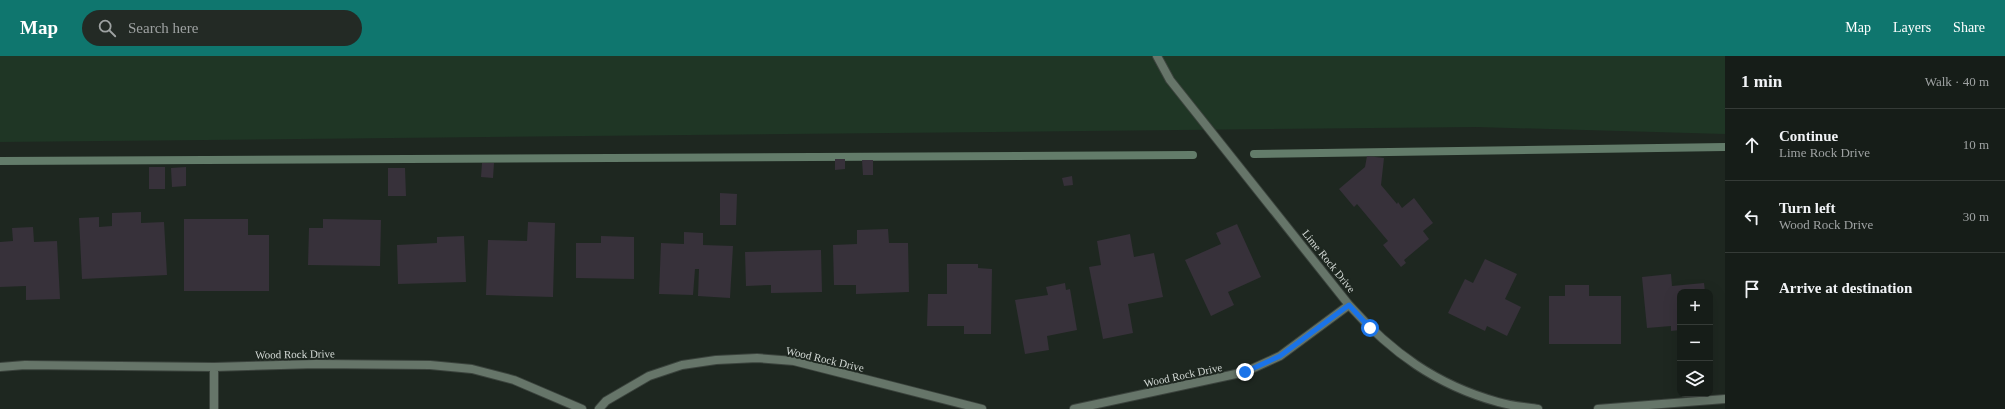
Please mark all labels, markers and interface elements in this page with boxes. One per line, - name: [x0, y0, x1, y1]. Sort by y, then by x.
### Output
- search box: [82, 10, 362, 46]
- text: Map: [20, 17, 58, 38]
- icon: search: [96, 17, 118, 39]
- text: Search here: [128, 20, 198, 36]
- text: Map: [1845, 20, 1871, 35]
- text: Layers: [1893, 20, 1931, 35]
- text: Share: [1953, 20, 1985, 35]
- text: 1 min: [1741, 72, 1782, 91]
- text: Walk · 40 m: [1925, 74, 1989, 89]
- text: Continue: [1779, 128, 1838, 144]
- icon: ahead: [1741, 134, 1763, 156]
- text: 10 m: [1963, 137, 1989, 152]
- text: Lime Rock Drive: [1779, 145, 1870, 160]
- text: Turn left: [1779, 200, 1836, 216]
- icon: left: [1741, 206, 1763, 228]
- text: 30 m: [1963, 209, 1989, 224]
- text: Wood Rock Drive: [1779, 217, 1873, 232]
- street label: Lime Rock Drive: [1300, 227, 1358, 295]
- icon: arrive: [1741, 278, 1763, 300]
- text: Arrive at destination: [1779, 280, 1912, 296]
- map controls: [1677, 289, 1713, 397]
- button: +: [1677, 289, 1713, 325]
- route start: [1361, 319, 1379, 337]
- button: −: [1677, 325, 1713, 361]
- street label: Wood Rock Drive: [785, 344, 865, 374]
- street label: Wood Rock Drive: [255, 347, 335, 361]
- street label: Wood Rock Drive: [1143, 361, 1223, 389]
- button: layers: [1677, 361, 1713, 397]
- route end: [1236, 363, 1254, 381]

